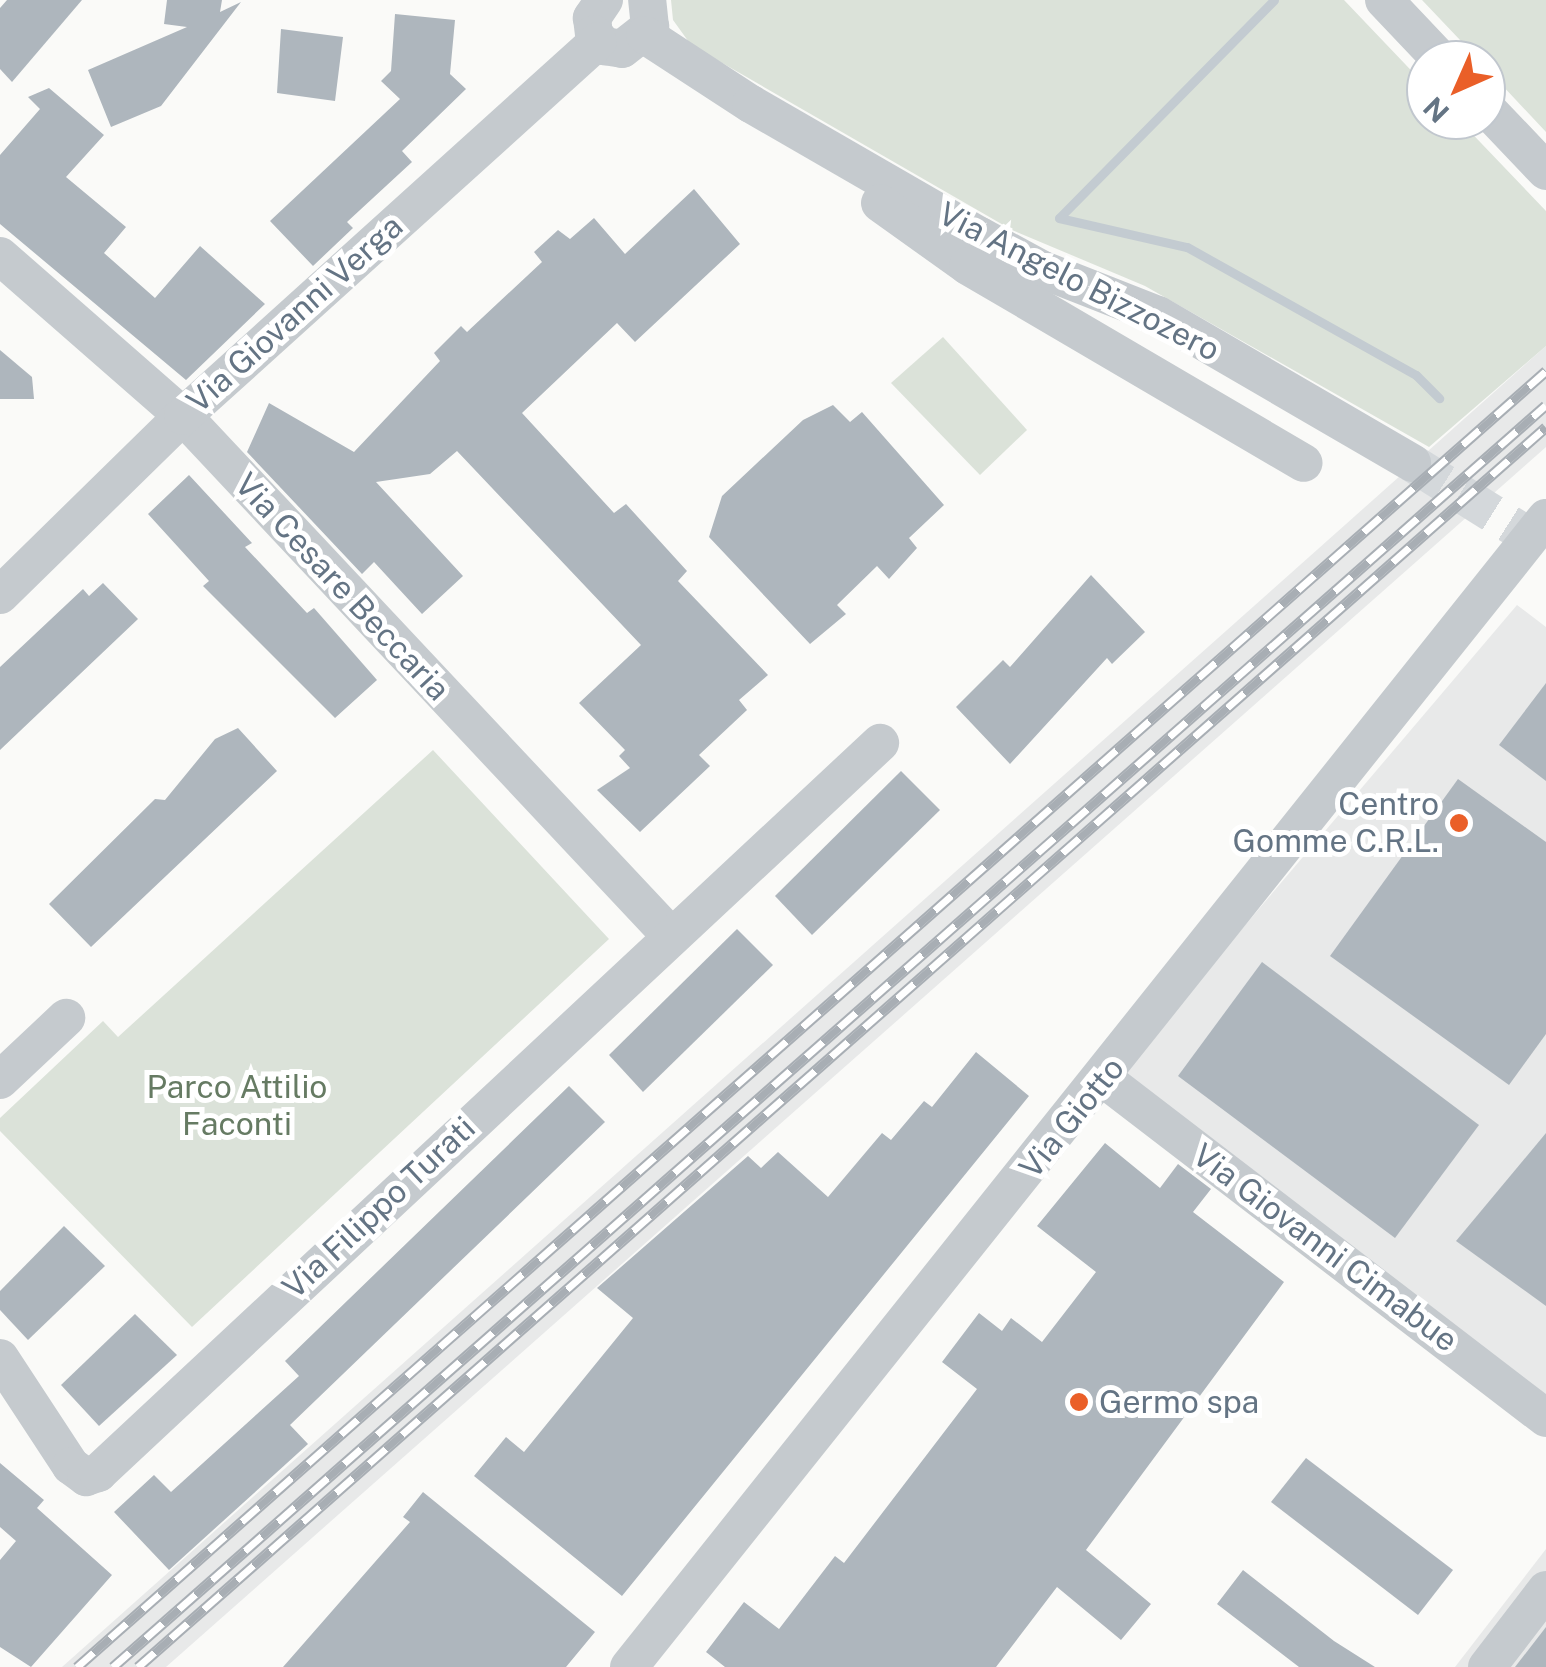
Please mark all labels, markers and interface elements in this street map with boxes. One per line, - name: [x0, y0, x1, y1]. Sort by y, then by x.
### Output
- north arrow: [1406, 40, 1506, 140]
- text: N: [1416, 91, 1455, 130]
- street label: Via Angelo Bizzozero: [932, 194, 1226, 370]
- street label: Via Giovanni Verga: [179, 207, 411, 421]
- street label: Via Cesare Beccaria: [227, 465, 457, 709]
- place label: Centro Gomme C.R.L.: [1232, 786, 1439, 861]
- marker: Centro Gomme C.R.L.: [1448, 812, 1470, 834]
- street label: Via Giotto: [1012, 1050, 1132, 1186]
- park label: Parco Attilio Faconti: [146, 1069, 328, 1144]
- street label: Via Filippo Turati: [275, 1109, 483, 1307]
- street label: Via Giovanni Cimabue: [1185, 1136, 1465, 1360]
- place label: Germo spa: [1099, 1383, 1259, 1421]
- marker: Germo spa: [1068, 1391, 1090, 1413]

